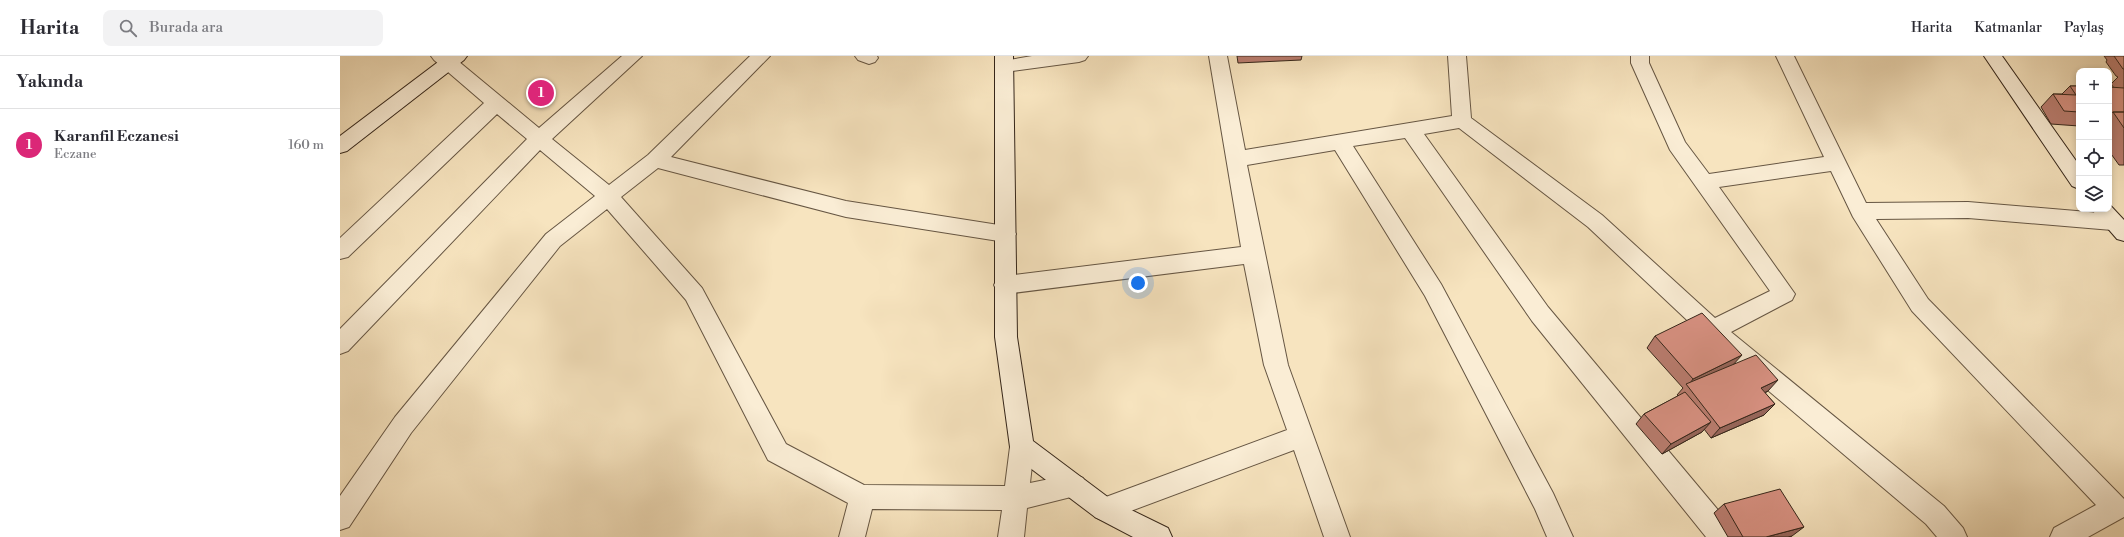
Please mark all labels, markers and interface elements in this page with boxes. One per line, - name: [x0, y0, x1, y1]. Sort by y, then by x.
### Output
- search box: [103, 10, 383, 46]
- text: Harita: [20, 16, 79, 40]
- icon: search: [117, 17, 139, 39]
- text: Burada ara: [149, 18, 223, 37]
- text: Harita: [1911, 19, 1952, 37]
- text: Katmanlar: [1974, 19, 2042, 37]
- text: Paylaş: [2064, 19, 2104, 37]
- map controls: [2076, 68, 2112, 212]
- button: +: [2076, 68, 2112, 104]
- text: Yakında: [16, 71, 83, 93]
- pin: 1: [528, 78, 554, 108]
- button: −: [2076, 104, 2112, 140]
- text: Karanfil Eczanesi: [54, 127, 179, 146]
- text: 1: [26, 137, 32, 153]
- text: 160 m: [288, 137, 324, 153]
- button: locate: [2076, 140, 2112, 176]
- text: Eczane: [54, 146, 97, 162]
- button: layers: [2076, 176, 2112, 212]
- your location: [1128, 273, 1148, 293]

